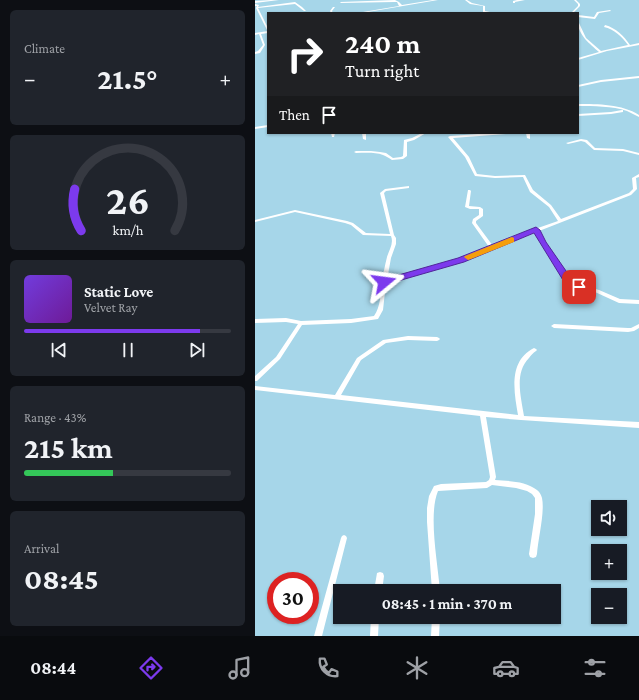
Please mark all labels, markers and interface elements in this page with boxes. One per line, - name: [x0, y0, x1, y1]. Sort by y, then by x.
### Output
- icon: right: [279, 28, 331, 80]
- text: 240 m: [345, 28, 420, 59]
- text: Climate: [24, 41, 65, 56]
- text: Turn right: [345, 61, 419, 81]
- text: 21.5°: [97, 62, 158, 95]
- text: −: [24, 66, 36, 91]
- text: +: [219, 66, 231, 91]
- icon: arrive: [318, 104, 340, 126]
- text: Then: [279, 107, 310, 123]
- text: 26: [106, 177, 149, 223]
- text: km/h: [112, 221, 143, 237]
- position arrow: [363, 261, 405, 303]
- pin: [562, 270, 596, 304]
- icon: arrive: [568, 276, 590, 298]
- text: Static Love: [84, 284, 153, 300]
- text: Velvet Ray: [84, 300, 137, 315]
- icon: previous: [48, 339, 70, 361]
- icon: pause: [117, 339, 139, 361]
- icon: next: [186, 339, 208, 361]
- text: Range · 43%: [24, 410, 86, 425]
- text: 215 km: [24, 431, 113, 464]
- map controls: [591, 500, 627, 624]
- button: sound: [591, 500, 627, 536]
- text: Arrival: [24, 541, 59, 556]
- button: +: [591, 544, 627, 580]
- text: 08:45: [24, 562, 99, 595]
- speed limit sign: 30: [267, 572, 319, 624]
- button: −: [591, 588, 627, 624]
- text: 08:45 · 1 min · 370 m: [382, 596, 512, 612]
- icon: directions: [137, 654, 165, 682]
- icon: music: [226, 654, 254, 682]
- icon: phone: [314, 654, 342, 682]
- icon: climate: [403, 654, 431, 682]
- icon: car: [492, 654, 520, 682]
- icon: filters: [581, 654, 609, 682]
- text: 08:44: [30, 658, 76, 678]

